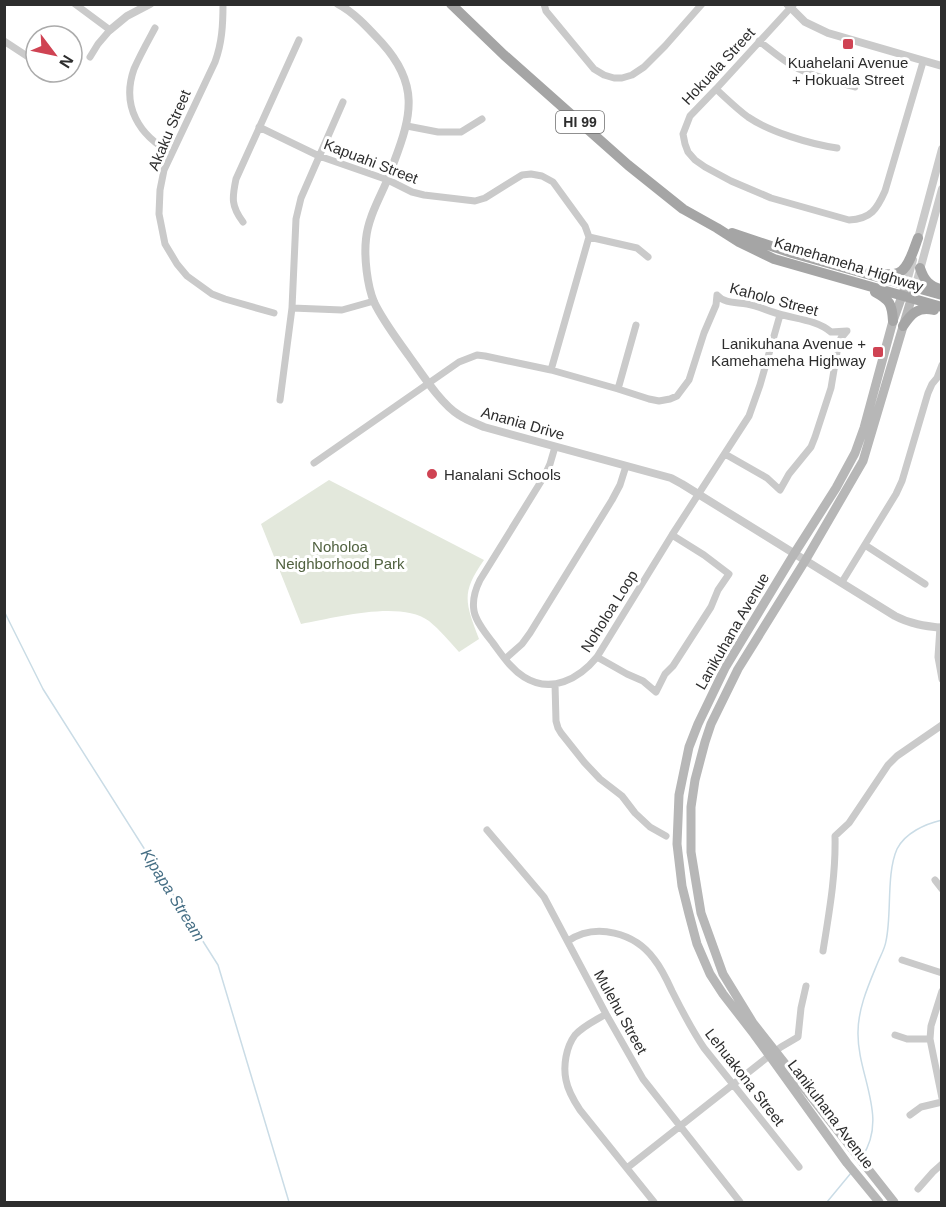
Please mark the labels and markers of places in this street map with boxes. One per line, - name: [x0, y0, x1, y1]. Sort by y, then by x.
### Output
- marker: Kuahelani Avenue + Hokuala Street: [841, 37, 855, 51]
- place label: Kuahelani Avenue + Hokuala Street: [788, 54, 908, 88]
- place label: Lanikuhana Avenue + Kamehameha Highway: [711, 335, 866, 369]
- marker: Lanikuhana Avenue + Kamehameha Highway: [871, 345, 885, 359]
- place label: Hanalani Schools: [444, 466, 561, 483]
- marker: Hanalani Schools: [425, 467, 439, 481]

